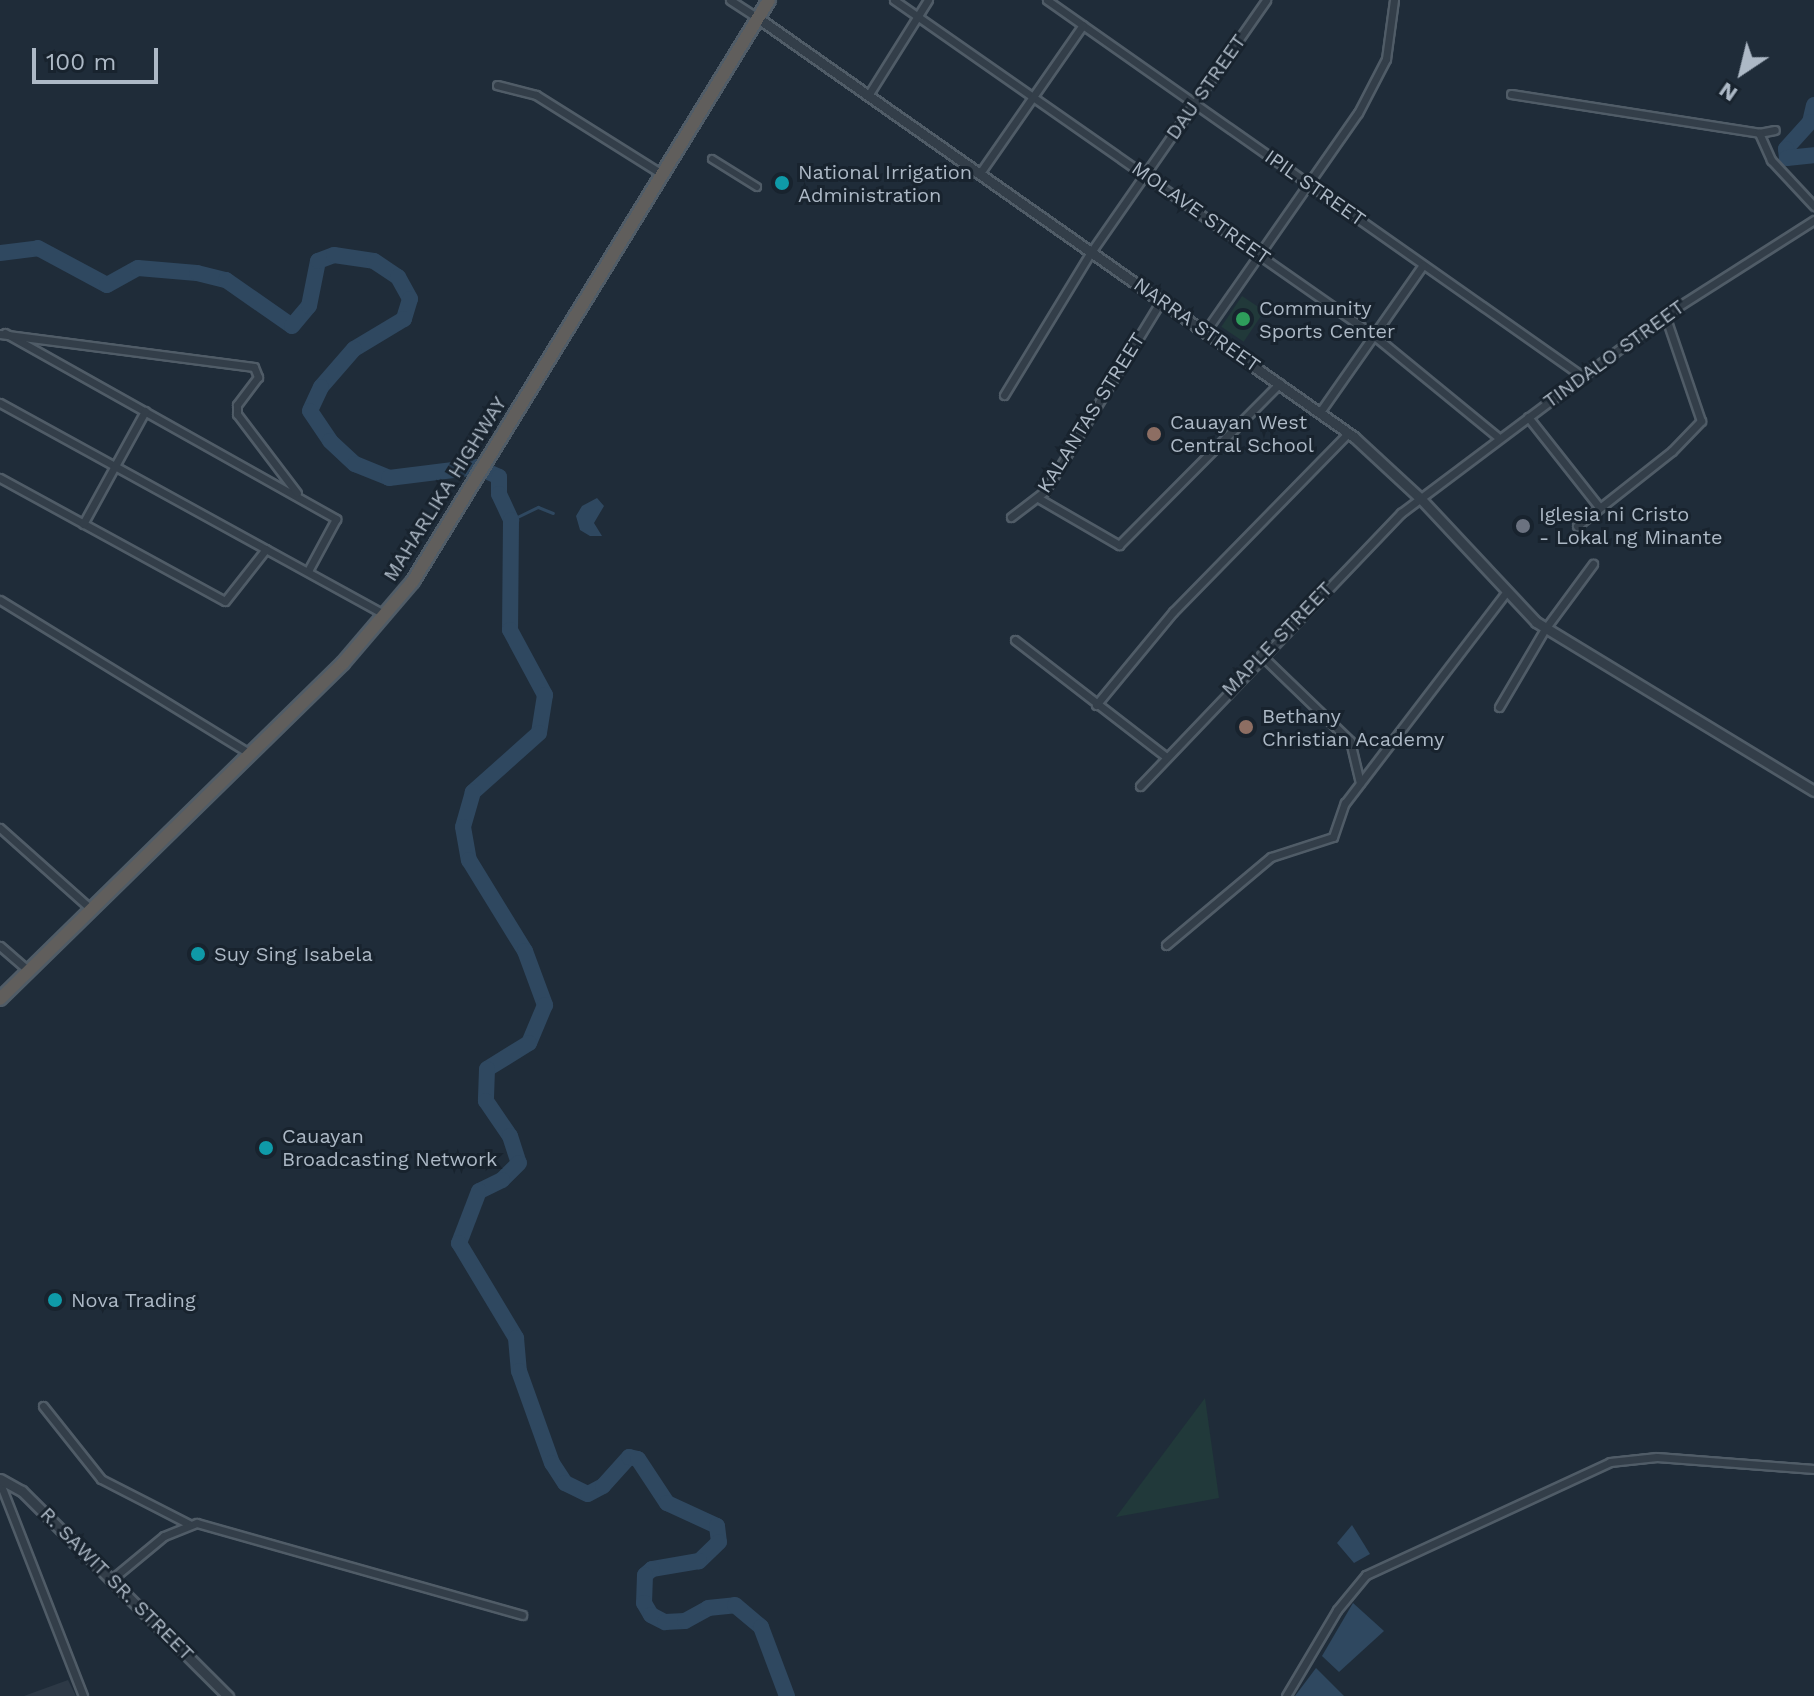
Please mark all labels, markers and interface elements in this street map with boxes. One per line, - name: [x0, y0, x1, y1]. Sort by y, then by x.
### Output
- street label: DAU STREET: [1161, 30, 1251, 144]
- scale bar: [36, 32, 162, 82]
- north arrow: [1702, 32, 1782, 112]
- text: 100 m: [46, 48, 116, 76]
- text: N: [1714, 77, 1742, 107]
- street label: IPIL STREET: [1260, 144, 1370, 232]
- street label: MOLAVE STREET: [1127, 156, 1275, 270]
- place label: National Irrigation Administration: [798, 160, 973, 207]
- marker: National Irrigation Administration: [773, 174, 791, 192]
- street label: NARRA STREET: [1129, 272, 1265, 378]
- street label: TINDALO STREET: [1539, 295, 1689, 413]
- place label: Community Sports Center: [1259, 296, 1395, 343]
- marker: Community Sports Center: [1234, 310, 1252, 328]
- street label: KALANTAS STREET: [1032, 328, 1150, 498]
- street label: MAHARLIKA HIGHWAY: [378, 392, 512, 586]
- place label: Cauayan West Central School: [1170, 410, 1315, 457]
- marker: Cauayan West Central School: [1145, 425, 1163, 443]
- place label: Iglesia ni Cristo - Lokal ng Minante: [1539, 502, 1723, 549]
- marker: Iglesia ni Cristo - Lokal ng Minante: [1514, 517, 1532, 535]
- street label: MAPLE STREET: [1217, 577, 1337, 701]
- place label: Bethany Christian Academy: [1262, 704, 1445, 751]
- marker: Bethany Christian Academy: [1237, 718, 1255, 736]
- place label: Suy Sing Isabela: [214, 942, 373, 966]
- marker: Suy Sing Isabela: [189, 945, 207, 963]
- place label: Cauayan Broadcasting Network: [282, 1124, 497, 1171]
- marker: Cauayan Broadcasting Network: [257, 1139, 275, 1157]
- place label: Nova Trading: [71, 1288, 197, 1312]
- marker: Nova Trading: [46, 1291, 64, 1309]
- street label: R. SAWIT SR. STREET: [35, 1502, 199, 1666]

